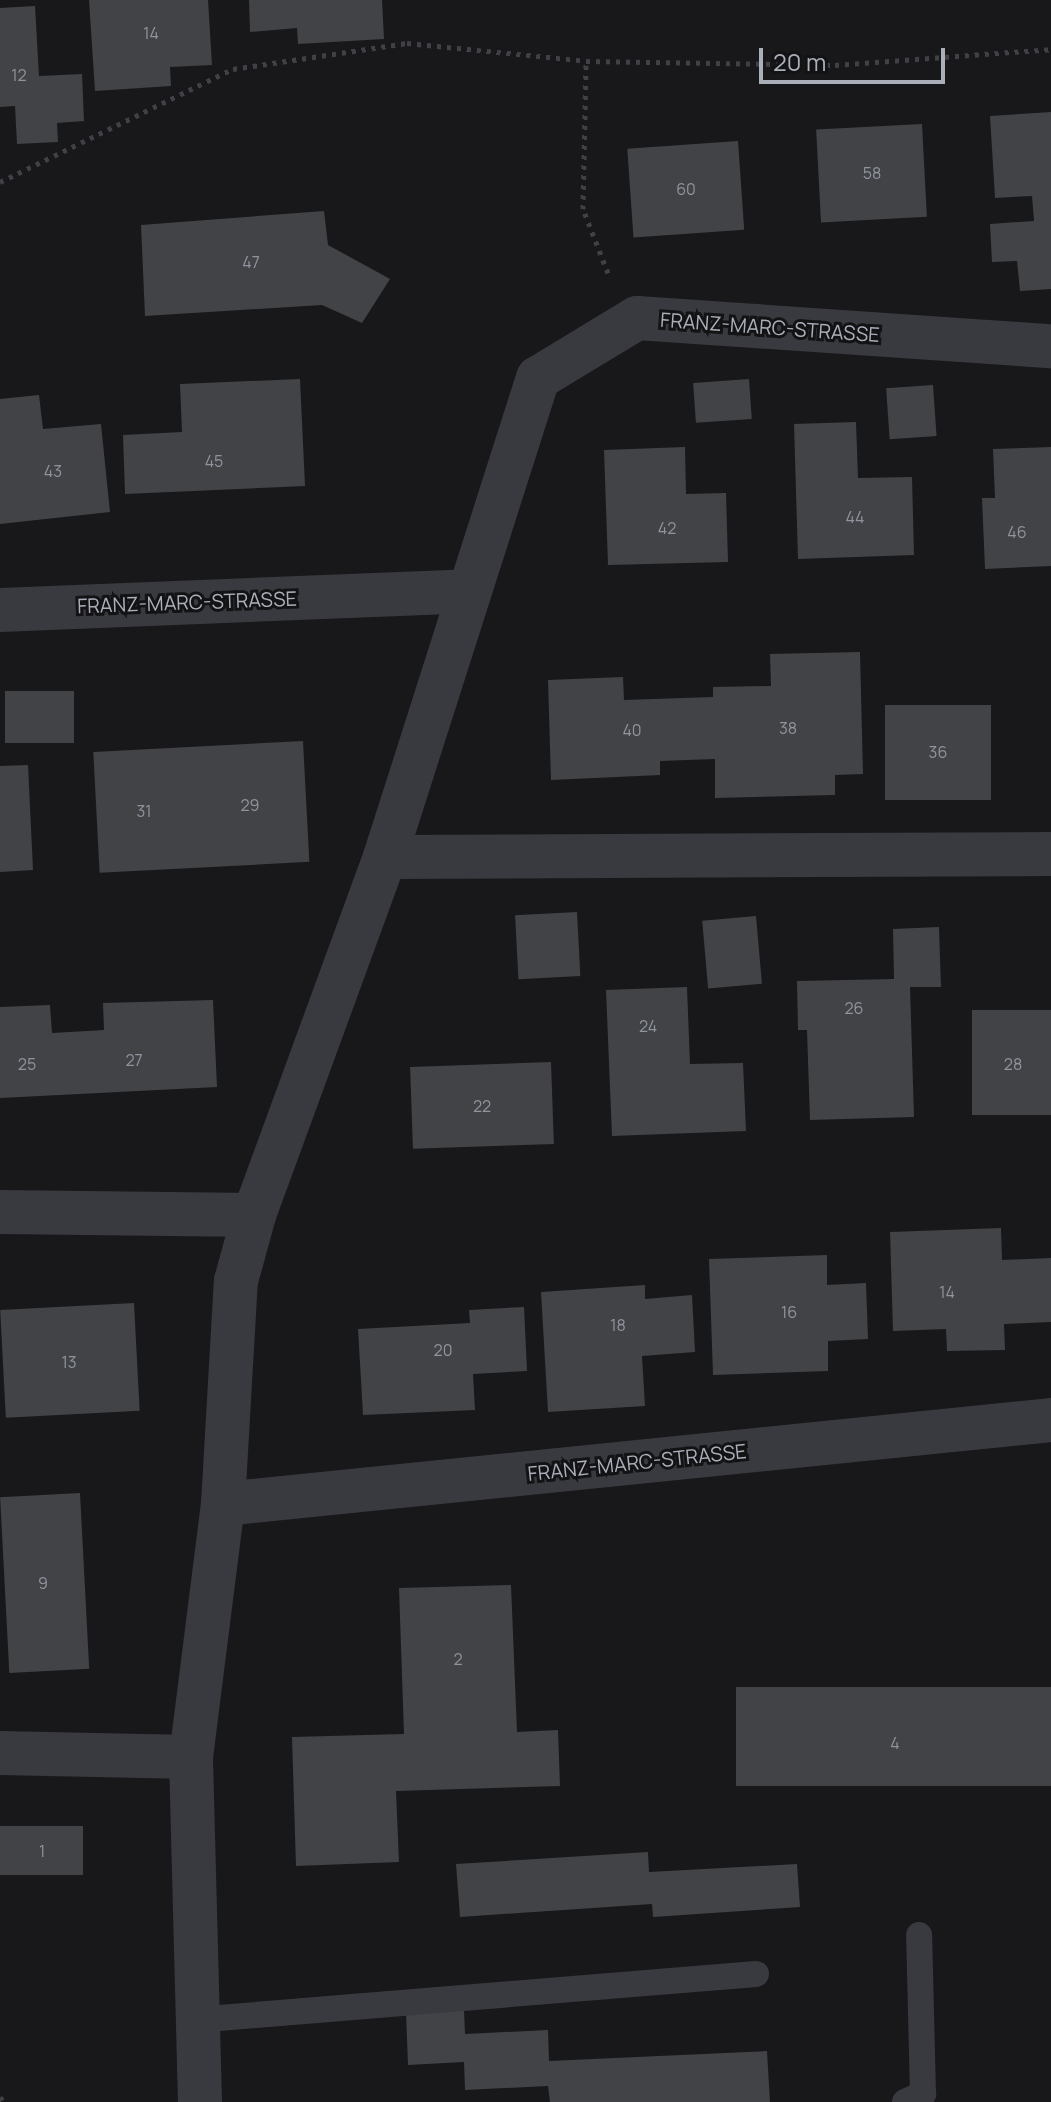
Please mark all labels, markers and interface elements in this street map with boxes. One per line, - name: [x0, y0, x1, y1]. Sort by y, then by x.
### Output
- house number: 14: [143, 23, 159, 43]
- scale bar: [763, 32, 949, 82]
- text: 20 m: [773, 45, 826, 78]
- house number: 12: [11, 65, 27, 85]
- house number: 58: [863, 163, 881, 183]
- house number: 60: [676, 179, 696, 199]
- house number: 47: [242, 252, 260, 272]
- street label: FRANZ-MARC-STRASSE: [660, 307, 880, 347]
- house number: 45: [205, 451, 223, 471]
- house number: 43: [44, 461, 62, 481]
- house number: 44: [845, 507, 865, 527]
- house number: 42: [658, 518, 676, 538]
- house number: 46: [1007, 522, 1027, 542]
- street label: FRANZ-MARC-STRASSE: [77, 586, 297, 618]
- house number: 38: [779, 718, 797, 738]
- house number: 40: [622, 720, 642, 740]
- house number: 36: [929, 742, 947, 762]
- house number: 29: [240, 795, 260, 815]
- house number: 31: [136, 801, 152, 821]
- house number: 26: [844, 998, 864, 1018]
- house number: 24: [639, 1016, 657, 1036]
- house number: 27: [125, 1050, 143, 1070]
- house number: 25: [18, 1054, 36, 1074]
- house number: 28: [1004, 1054, 1022, 1074]
- house number: 22: [473, 1096, 491, 1116]
- house number: 14: [939, 1282, 955, 1302]
- house number: 16: [781, 1302, 797, 1322]
- house number: 18: [610, 1315, 626, 1335]
- house number: 20: [434, 1340, 452, 1360]
- house number: 13: [61, 1352, 77, 1372]
- street label: FRANZ-MARC-STRASSE: [526, 1439, 748, 1485]
- house number: 9: [38, 1573, 48, 1593]
- house number: 2: [453, 1649, 463, 1669]
- house number: 4: [890, 1733, 900, 1753]
- house number: 1: [39, 1841, 45, 1861]

